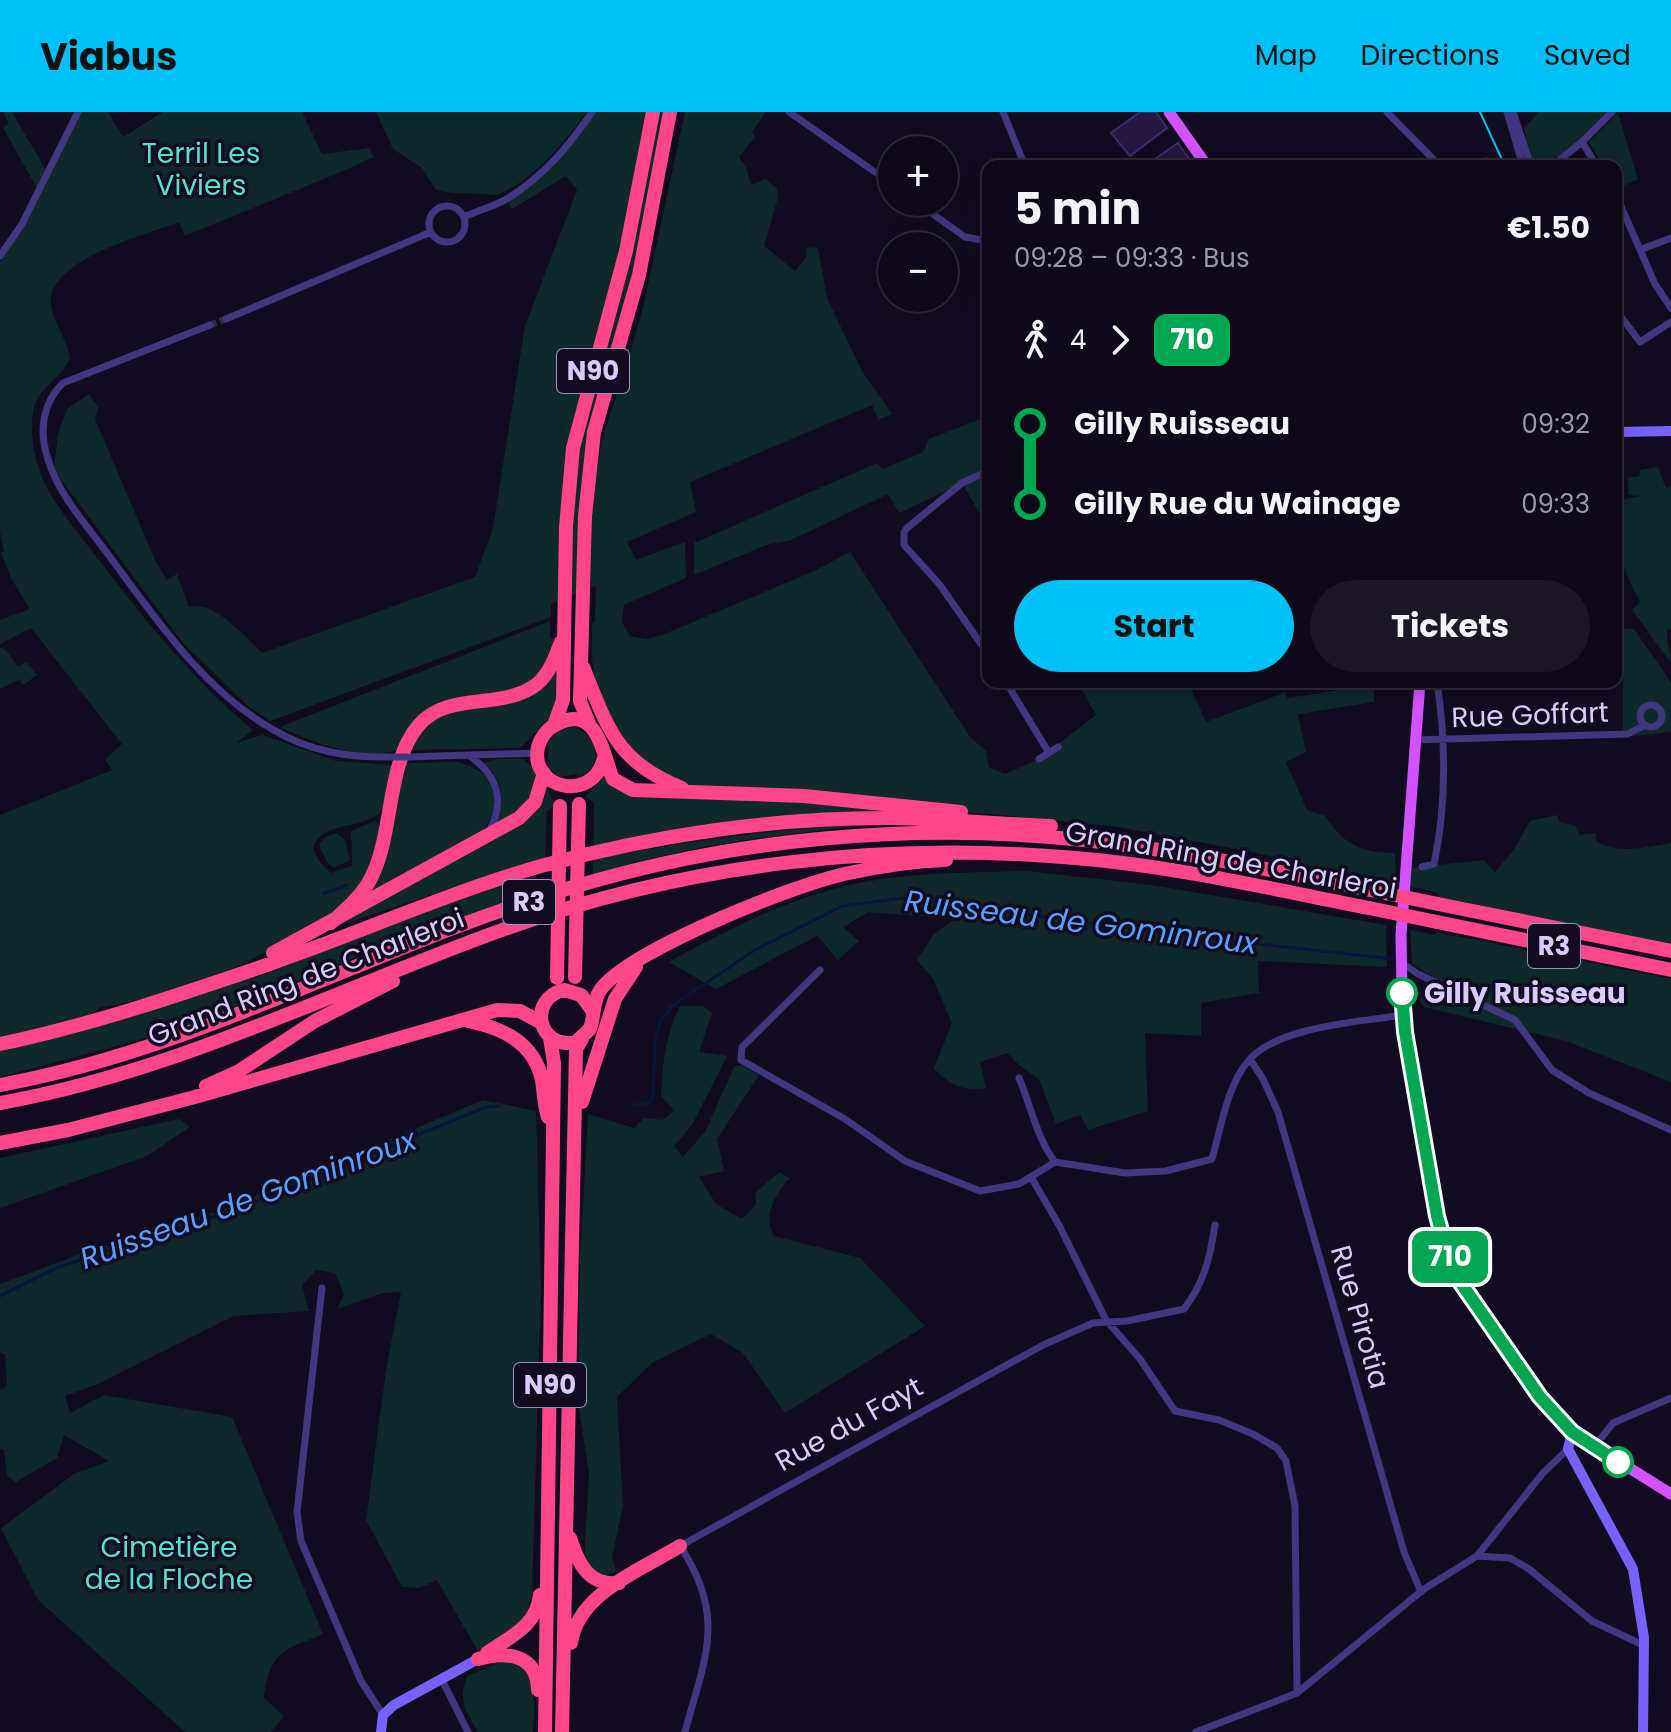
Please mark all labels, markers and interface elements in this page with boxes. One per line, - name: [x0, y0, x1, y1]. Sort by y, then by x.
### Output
- text: Viabus: [40, 30, 177, 83]
- text: Map: [1255, 36, 1317, 75]
- text: Directions: [1361, 36, 1500, 75]
- text: Saved: [1544, 36, 1631, 75]
- park label: Terril Les Viviers: [142, 134, 260, 205]
- map controls: [878, 136, 958, 312]
- button: +: [878, 136, 958, 216]
- text: 5 min: [1014, 178, 1141, 239]
- text: €1.50: [1507, 206, 1590, 249]
- button: −: [878, 232, 958, 312]
- text: 09:28 – 09:33 · Bus: [1014, 240, 1250, 276]
- icon: walk: [1014, 318, 1058, 362]
- icon: forward: [1098, 318, 1142, 362]
- text: 710: [1170, 320, 1214, 359]
- text: 4: [1070, 322, 1086, 358]
- road number: N90: [557, 349, 629, 393]
- text: Gilly Ruisseau: [1074, 402, 1290, 445]
- text: 09:32: [1521, 406, 1590, 442]
- text: Gilly Rue du Wainage: [1074, 482, 1401, 525]
- text: 09:33: [1521, 486, 1590, 522]
- button: Start: [1014, 580, 1294, 672]
- button: Tickets: [1310, 580, 1590, 672]
- street label: Rue Goffart: [1451, 693, 1609, 737]
- street label: Grand Ring de Charleroi: [1062, 812, 1400, 908]
- water label: Ruisseau de Gominroux: [902, 879, 1261, 965]
- road number: R3: [503, 880, 555, 924]
- street label: Grand Ring de Charleroi: [142, 899, 470, 1055]
- road number: R3: [1528, 924, 1580, 968]
- place label: Gilly Ruisseau: [1424, 974, 1626, 1013]
- marker: Gilly Ruisseau: [1387, 978, 1417, 1008]
- water label: Ruisseau de Gominroux: [74, 1118, 424, 1280]
- line badge: 710: [1404, 1231, 1496, 1283]
- text: 710: [1428, 1237, 1472, 1276]
- street label: Rue Pirotia: [1321, 1241, 1399, 1393]
- road number: N90: [514, 1363, 586, 1407]
- street label: Rue du Fayt: [768, 1367, 930, 1481]
- unlabelled marker: [1603, 1447, 1633, 1477]
- park label: Cimetière de la Floche: [85, 1528, 253, 1599]

